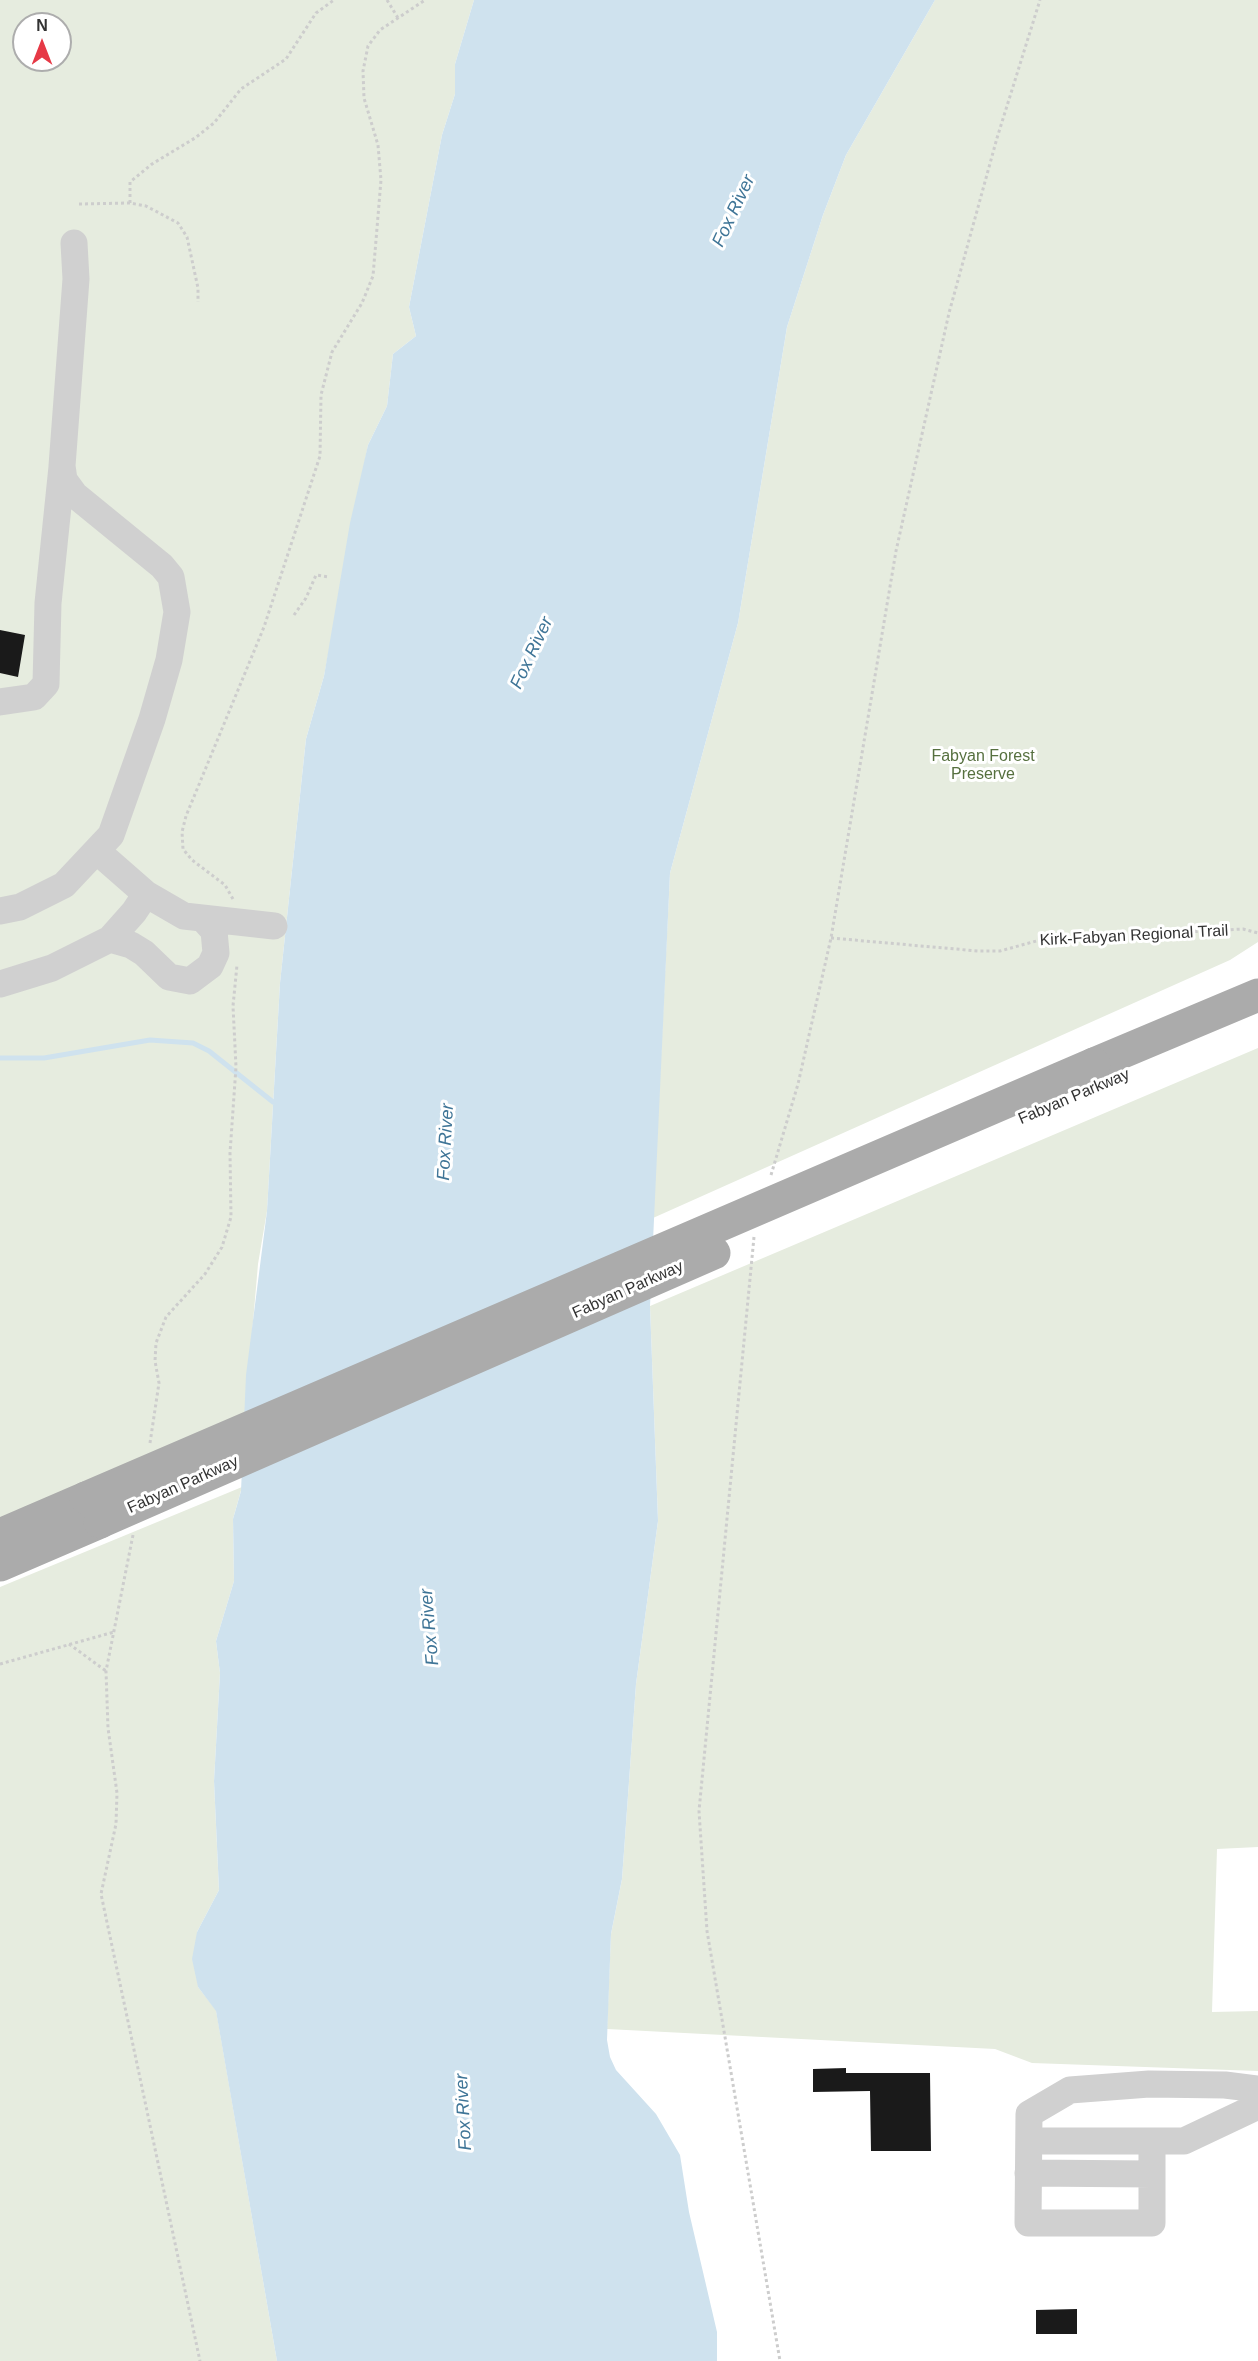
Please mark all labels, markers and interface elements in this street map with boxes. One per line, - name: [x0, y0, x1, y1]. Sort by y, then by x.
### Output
- north arrow: [12, 12, 72, 72]
- text: N: [36, 17, 48, 34]
- water label: Fox River: [708, 172, 760, 250]
- water label: Fox River: [506, 614, 558, 692]
- park label: Fabyan Forest Preserve: [931, 747, 1035, 785]
- street label: Kirk-Fabyan Regional Trail: [1039, 921, 1229, 951]
- street label: Fabyan Parkway: [1015, 1065, 1133, 1129]
- water label: Fox River: [433, 1103, 459, 1181]
- street label: Fabyan Parkway: [570, 1257, 686, 1323]
- street label: Fabyan Parkway: [125, 1452, 241, 1518]
- water label: Fox River: [416, 1588, 444, 1666]
- water label: Fox River: [451, 2073, 477, 2151]

